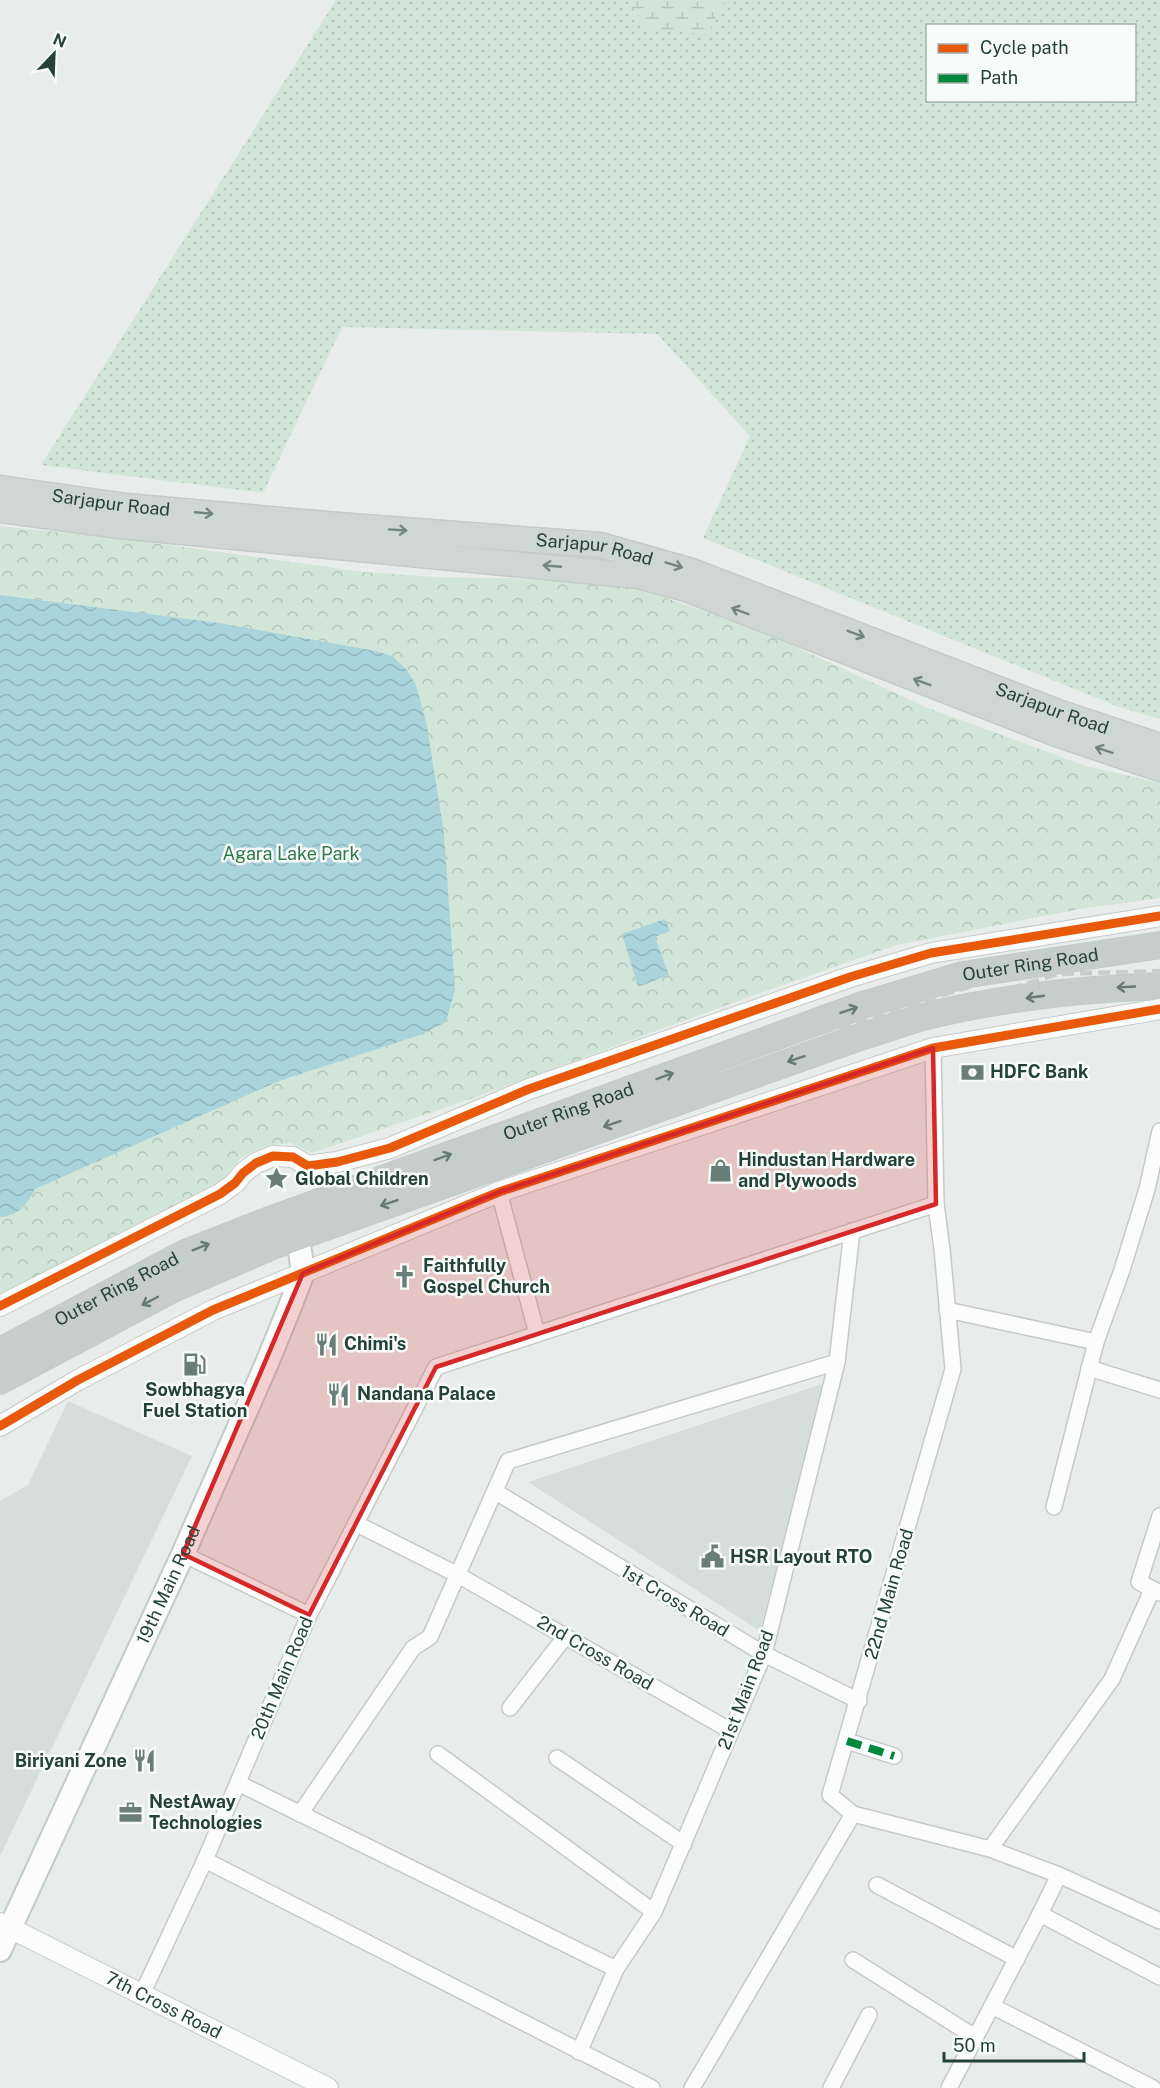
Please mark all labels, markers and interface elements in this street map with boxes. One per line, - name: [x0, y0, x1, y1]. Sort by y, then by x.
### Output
- north arrow: [24, 24, 84, 84]
- legend: [926, 24, 1136, 102]
- text: N: [50, 29, 69, 52]
- text: Cycle path: [980, 37, 1069, 58]
- text: Path: [980, 67, 1018, 88]
- street label: Sarjapur Road: [51, 485, 171, 520]
- one-way arrow: [194, 508, 213, 519]
- one-way arrow: [388, 525, 408, 536]
- street label: Sarjapur Road: [535, 529, 656, 569]
- one-way arrow: [542, 560, 562, 571]
- one-way arrow: [664, 561, 683, 572]
- one-way arrow: [732, 605, 750, 616]
- one-way arrow: [847, 629, 865, 640]
- one-way arrow: [913, 676, 932, 687]
- street label: Sarjapur Road: [993, 678, 1112, 738]
- one-way arrow: [1096, 744, 1114, 755]
- park label: Agara Lake Park: [223, 843, 360, 864]
- street label: Outer Ring Road: [961, 944, 1100, 985]
- one-way arrow: [1117, 982, 1137, 993]
- one-way arrow: [1026, 991, 1045, 1002]
- one-way arrow: [839, 1004, 858, 1015]
- one-way arrow: [787, 1055, 806, 1066]
- bank icon: HDFC Bank: [959, 1059, 985, 1085]
- place label: HDFC Bank: [990, 1061, 1089, 1082]
- one-way arrow: [655, 1069, 674, 1080]
- street label: Outer Ring Road: [500, 1078, 636, 1145]
- one-way arrow: [603, 1120, 622, 1131]
- place label: Hindustan Hardware and Plywoods: [738, 1149, 915, 1191]
- one-way arrow: [433, 1150, 452, 1161]
- shop icon: Hindustan Hardware and Plywoods: [707, 1157, 733, 1183]
- place icon: Global Children: [264, 1166, 290, 1192]
- place label: Global Children: [295, 1168, 429, 1189]
- one-way arrow: [380, 1199, 399, 1210]
- one-way arrow: [191, 1241, 210, 1252]
- street label: Outer Ring Road: [51, 1247, 182, 1330]
- place label: Faithfully Gospel Church: [423, 1255, 550, 1297]
- church icon: Faithfully Gospel Church: [392, 1263, 418, 1289]
- one-way arrow: [142, 1296, 160, 1308]
- restaurant icon: Chimi's: [313, 1331, 339, 1357]
- place label: Chimi's: [344, 1333, 406, 1354]
- fuel station icon: Sowbhagya Fuel Station: [182, 1351, 208, 1377]
- place label: Sowbhagya Fuel Station: [143, 1379, 247, 1421]
- restaurant icon: Nandana Palace: [326, 1381, 352, 1407]
- place label: Nandana Palace: [357, 1383, 496, 1404]
- street label: 19th Main Road: [132, 1522, 204, 1647]
- street label: 22nd Main Road: [860, 1526, 917, 1662]
- public building icon: HSR Layout RTO: [699, 1544, 725, 1570]
- place label: HSR Layout RTO: [730, 1546, 873, 1567]
- street label: 1st Cross Road: [618, 1560, 733, 1641]
- street label: 2nd Cross Road: [533, 1611, 657, 1694]
- street label: 20th Main Road: [246, 1613, 317, 1742]
- street label: 21st Main Road: [713, 1627, 778, 1752]
- restaurant icon: Biriyani Zone: [132, 1748, 158, 1774]
- place label: Biriyani Zone: [15, 1750, 127, 1771]
- place label: NestAway Technologies: [149, 1791, 262, 1833]
- office icon: NestAway Technologies: [118, 1799, 144, 1825]
- street label: 7th Cross Road: [102, 1967, 225, 2043]
- scale bar: [944, 2025, 1084, 2063]
- text: 50 m: [953, 2035, 996, 2056]

